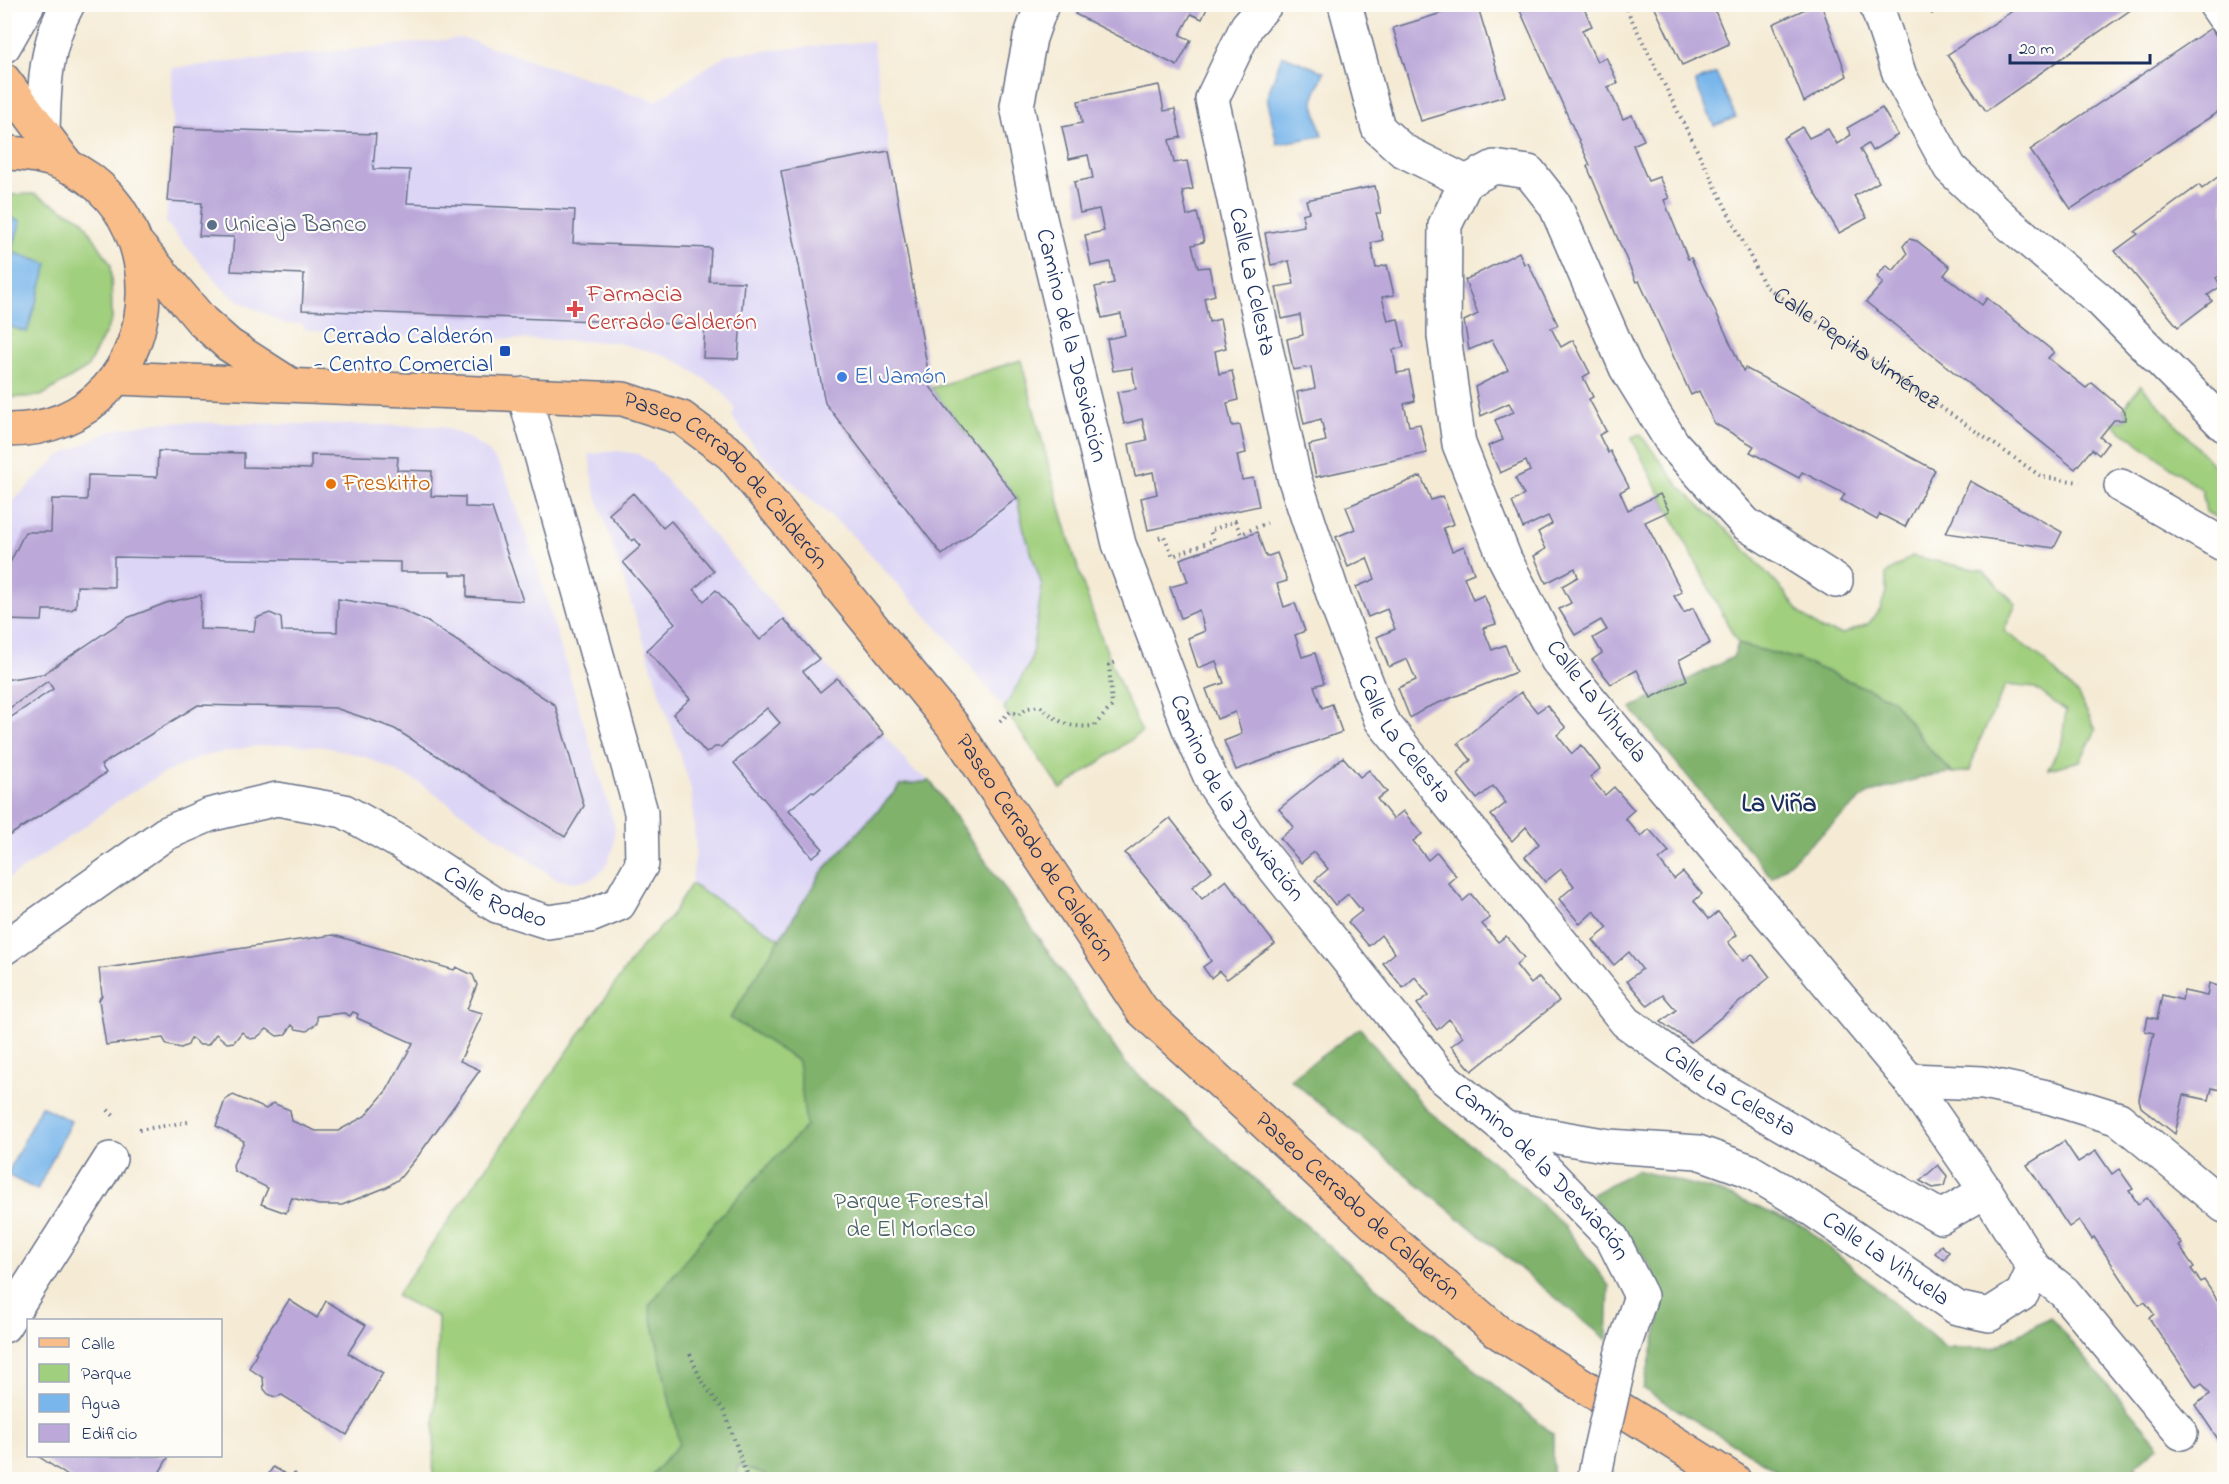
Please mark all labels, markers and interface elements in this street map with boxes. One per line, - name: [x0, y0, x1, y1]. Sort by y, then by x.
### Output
- scale bar: [2010, 27, 2150, 65]
- text: 20 m: [2019, 37, 2054, 63]
- street label: Calle La Celesta: [1219, 204, 1285, 359]
- place label: Unicaja Banco: [224, 208, 367, 243]
- marker: Unicaja Banco: [205, 218, 219, 232]
- street label: Camino de la Desviación: [1026, 225, 1116, 466]
- place label: Farmacia Cerrado Calderón: [586, 278, 757, 341]
- street label: Calle Pepita Jiménez: [1765, 279, 1948, 420]
- marker: Farmacia Cerrado Calderón: [568, 302, 582, 316]
- place label: Cerrado Calderón - Centro Comercial: [314, 320, 493, 383]
- marker: Cerrado Calderón - Centro Comercial: [498, 344, 512, 358]
- place label: El Jamón: [854, 360, 946, 395]
- marker: El Jamón: [835, 370, 849, 384]
- street label: Paseo Cerrado de Calderón: [619, 383, 837, 578]
- place label: Freskitto: [342, 467, 430, 502]
- marker: Freskitto: [324, 477, 338, 491]
- street label: Calle La Vihuela: [1537, 633, 1655, 771]
- street label: Calle La Celesta: [1348, 669, 1460, 811]
- street label: Camino de la Desviación: [1160, 690, 1313, 910]
- street label: Paseo Cerrado de Calderón: [946, 727, 1123, 969]
- district label: La Viña: [1741, 786, 1817, 824]
- street label: Calle Rodeo: [435, 857, 551, 938]
- street label: Calle La Celesta: [1656, 1037, 1803, 1146]
- street label: Camino de la Desviación: [1446, 1075, 1638, 1267]
- street label: Paseo Cerrado de Calderón: [1246, 1104, 1468, 1309]
- park label: Parque Forestal de El Morlaco: [834, 1185, 988, 1248]
- street label: Calle La Vihuela: [1814, 1203, 1957, 1316]
- legend: [27, 1319, 222, 1457]
- text: Calle: [81, 1332, 116, 1358]
- text: Parque: [81, 1362, 132, 1388]
- text: Agua: [81, 1392, 120, 1419]
- text: Edificio: [81, 1422, 137, 1448]

